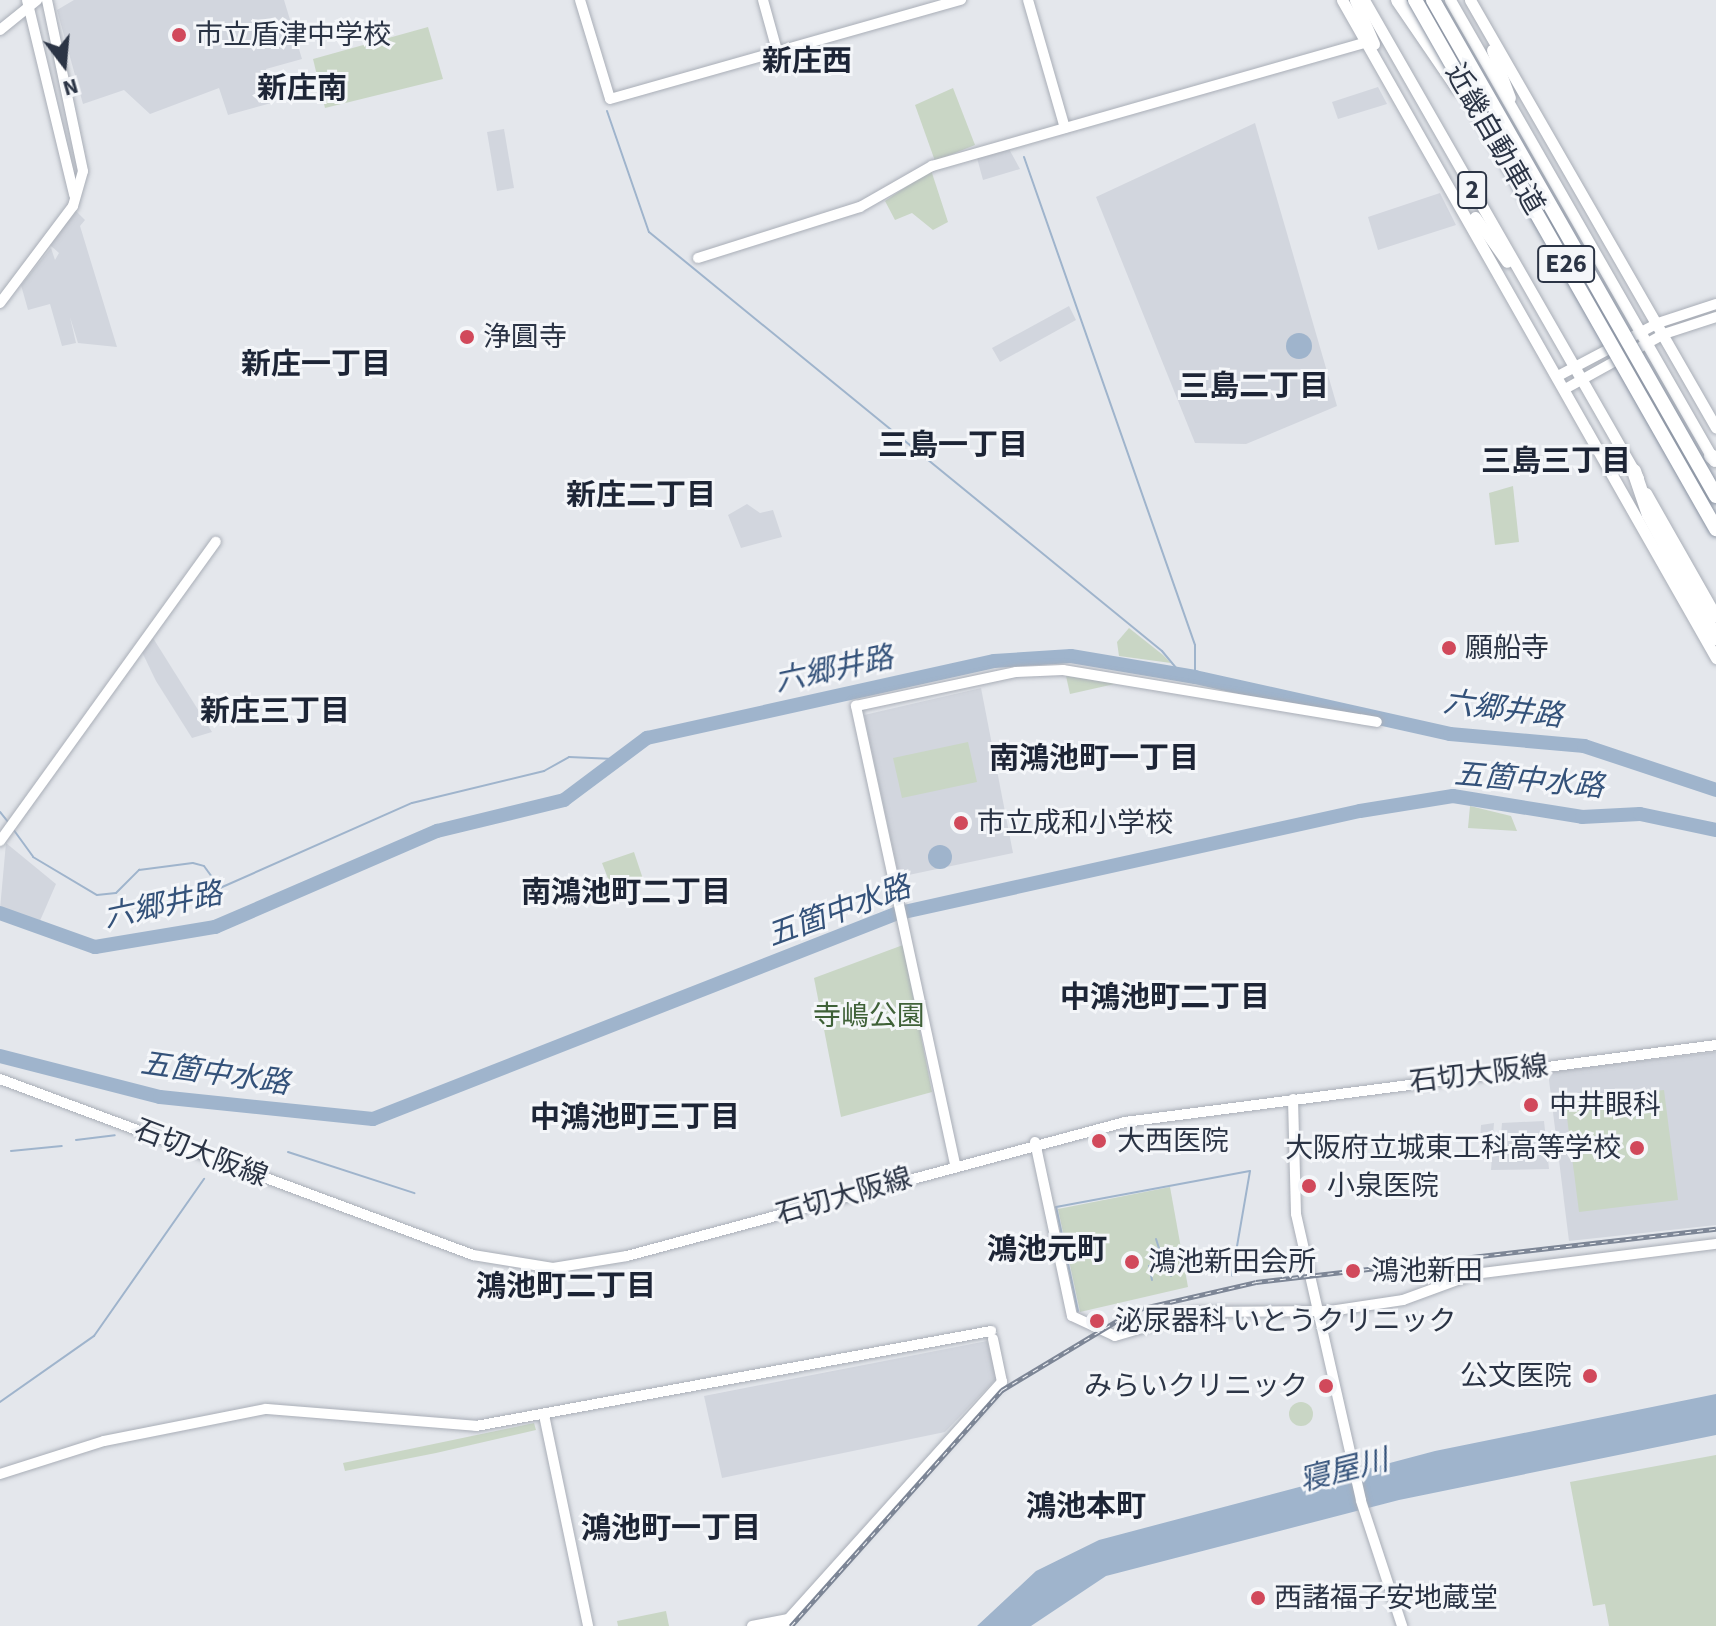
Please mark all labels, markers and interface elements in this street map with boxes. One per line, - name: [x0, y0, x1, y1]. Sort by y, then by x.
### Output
- place label: 市立盾津中学校: [195, 18, 391, 52]
- north arrow: [24, 24, 104, 104]
- marker: 市立盾津中学校: [170, 26, 188, 44]
- district label: 新庄西: [762, 44, 852, 80]
- street label: 近畿自動車道: [1438, 58, 1552, 220]
- text: N: [59, 70, 82, 104]
- district label: 新庄南: [257, 71, 347, 107]
- road number: 2: [1456, 168, 1488, 212]
- road number: E26: [1536, 242, 1596, 286]
- place label: 浄圓寺: [483, 320, 567, 354]
- marker: 浄圓寺: [458, 328, 476, 346]
- district label: 新庄一丁目: [241, 347, 391, 383]
- district label: 三島二丁目: [1179, 369, 1329, 405]
- district label: 三島一丁目: [878, 428, 1028, 464]
- district label: 三島三丁目: [1481, 444, 1631, 480]
- district label: 新庄二丁目: [566, 478, 716, 514]
- place label: 願船寺: [1465, 631, 1549, 665]
- marker: 願船寺: [1440, 639, 1458, 657]
- water label: 六郷井路: [772, 640, 896, 700]
- water label: 六郷井路: [1441, 685, 1565, 735]
- district label: 新庄三丁目: [200, 694, 350, 730]
- district label: 南鴻池町一丁目: [989, 741, 1199, 777]
- water label: 五箇中水路: [1453, 757, 1605, 805]
- place label: 市立成和小学校: [977, 806, 1173, 840]
- marker: 市立成和小学校: [952, 814, 970, 832]
- water label: 五箇中水路: [762, 869, 916, 955]
- district label: 南鴻池町二丁目: [521, 875, 731, 911]
- water label: 六郷井路: [101, 876, 225, 936]
- district label: 中鴻池町二丁目: [1060, 980, 1270, 1016]
- park label: 寺嶋公園: [813, 999, 925, 1033]
- water label: 五箇中水路: [138, 1046, 292, 1102]
- street label: 石切大阪線: [1407, 1049, 1551, 1099]
- place label: 中井眼科: [1549, 1088, 1661, 1122]
- marker: 中井眼科: [1520, 1094, 1542, 1116]
- district label: 中鴻池町三丁目: [530, 1100, 740, 1136]
- street label: 石切大阪線: [130, 1112, 272, 1194]
- place label: 大西医院: [1117, 1124, 1229, 1158]
- marker: 大西医院: [1088, 1130, 1110, 1152]
- place label: 大阪府立城東工科高等学校: [1285, 1131, 1621, 1165]
- marker: 大阪府立城東工科高等学校: [1628, 1139, 1646, 1157]
- street label: 石切大阪線: [772, 1161, 916, 1231]
- place label: 小泉医院: [1327, 1169, 1439, 1203]
- marker: 小泉医院: [1298, 1175, 1320, 1197]
- district label: 鴻池元町: [987, 1232, 1107, 1268]
- place label: 鴻池新田会所: [1148, 1245, 1316, 1279]
- marker: 鴻池新田会所: [1123, 1253, 1141, 1271]
- place label: 鴻池新田: [1371, 1254, 1483, 1288]
- marker: 鴻池新田: [1342, 1260, 1364, 1282]
- district label: 鴻池町二丁目: [476, 1269, 656, 1305]
- place label: 泌尿器科 いとうクリニック: [1115, 1304, 1457, 1338]
- marker: 泌尿器科 いとうクリニック: [1086, 1310, 1108, 1332]
- place label: 公文医院: [1460, 1359, 1572, 1393]
- marker: 公文医院: [1579, 1365, 1601, 1387]
- place label: みらいクリニック: [1084, 1369, 1308, 1403]
- marker: みらいクリニック: [1315, 1375, 1337, 1397]
- water label: 寝屋川: [1296, 1443, 1392, 1499]
- district label: 鴻池本町: [1026, 1489, 1146, 1525]
- district label: 鴻池町一丁目: [581, 1511, 761, 1547]
- place label: 西諸福子安地蔵堂: [1274, 1581, 1498, 1615]
- marker: 西諸福子安地蔵堂: [1249, 1589, 1267, 1607]

